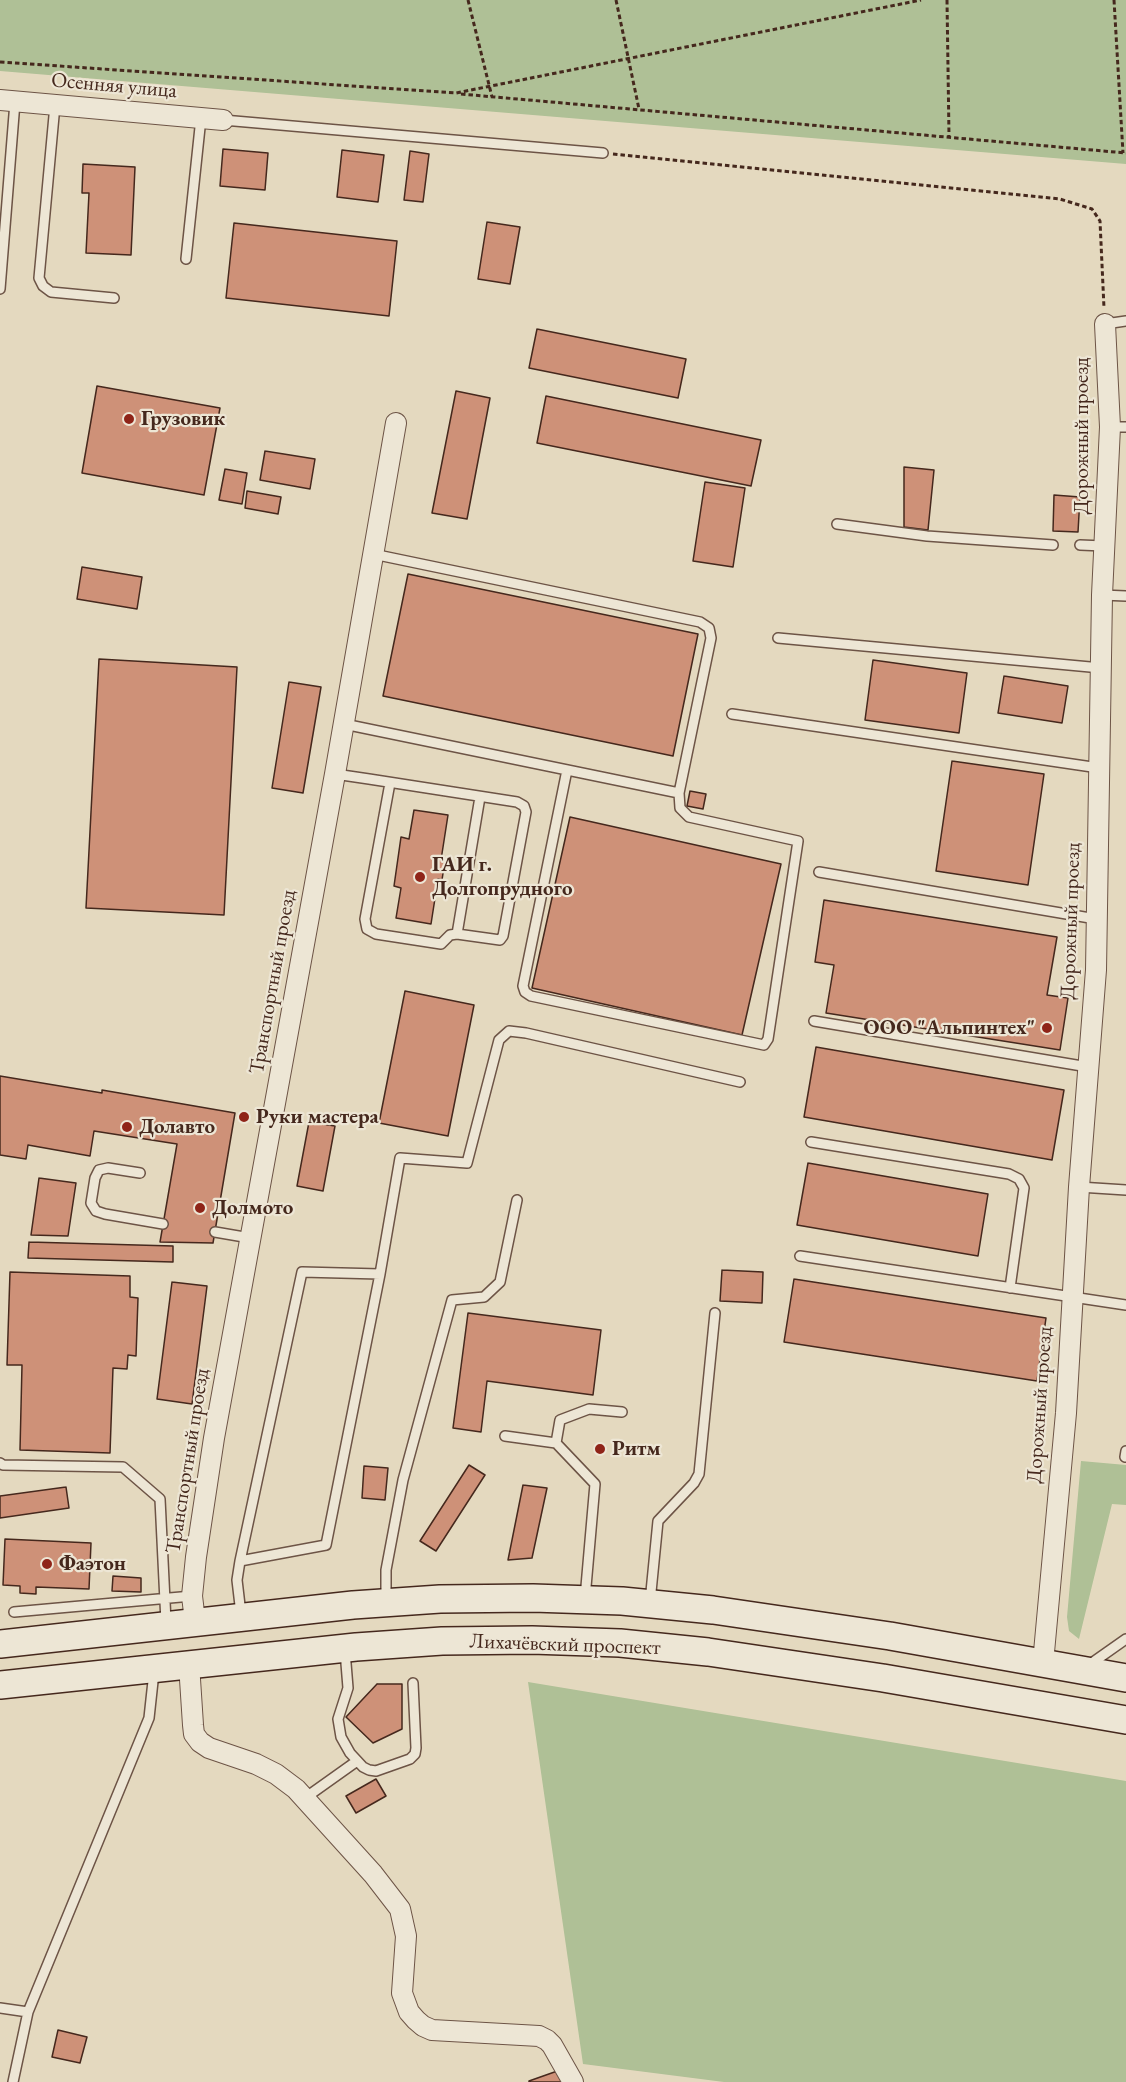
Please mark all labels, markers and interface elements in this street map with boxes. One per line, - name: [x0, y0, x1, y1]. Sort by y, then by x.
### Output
- street label: Осенняя улица: [50, 68, 178, 104]
- street label: Дорожный проезд: [1069, 357, 1095, 515]
- place label: Грузовик: [141, 406, 225, 432]
- marker: Грузовик: [122, 412, 136, 426]
- street label: Дорожный проезд: [1056, 842, 1086, 1000]
- place label: ГАИ г. Долгопрудного: [432, 852, 572, 902]
- marker: ГАИ г. Долгопрудного: [413, 870, 427, 884]
- street label: Транспортный проезд: [244, 888, 302, 1076]
- place label: ООО "Альпинтех": [863, 1015, 1035, 1041]
- marker: ООО "Альпинтех": [1040, 1021, 1054, 1035]
- place label: Руки мастера: [256, 1104, 379, 1130]
- marker: Руки мастера: [237, 1110, 251, 1124]
- place label: Долавто: [139, 1114, 215, 1140]
- marker: Долавто: [120, 1120, 134, 1134]
- place label: Долмото: [212, 1195, 293, 1221]
- marker: Долмото: [193, 1201, 207, 1215]
- street label: Дорожный проезд: [1022, 1326, 1058, 1484]
- street label: Транспортный проезд: [161, 1367, 215, 1555]
- place label: Ритм: [612, 1436, 661, 1462]
- marker: Ритм: [593, 1442, 607, 1456]
- place label: Фаэтон: [59, 1551, 126, 1577]
- marker: Фаэтон: [40, 1557, 54, 1571]
- street label: Лихачёвский проспект: [469, 1629, 661, 1661]

